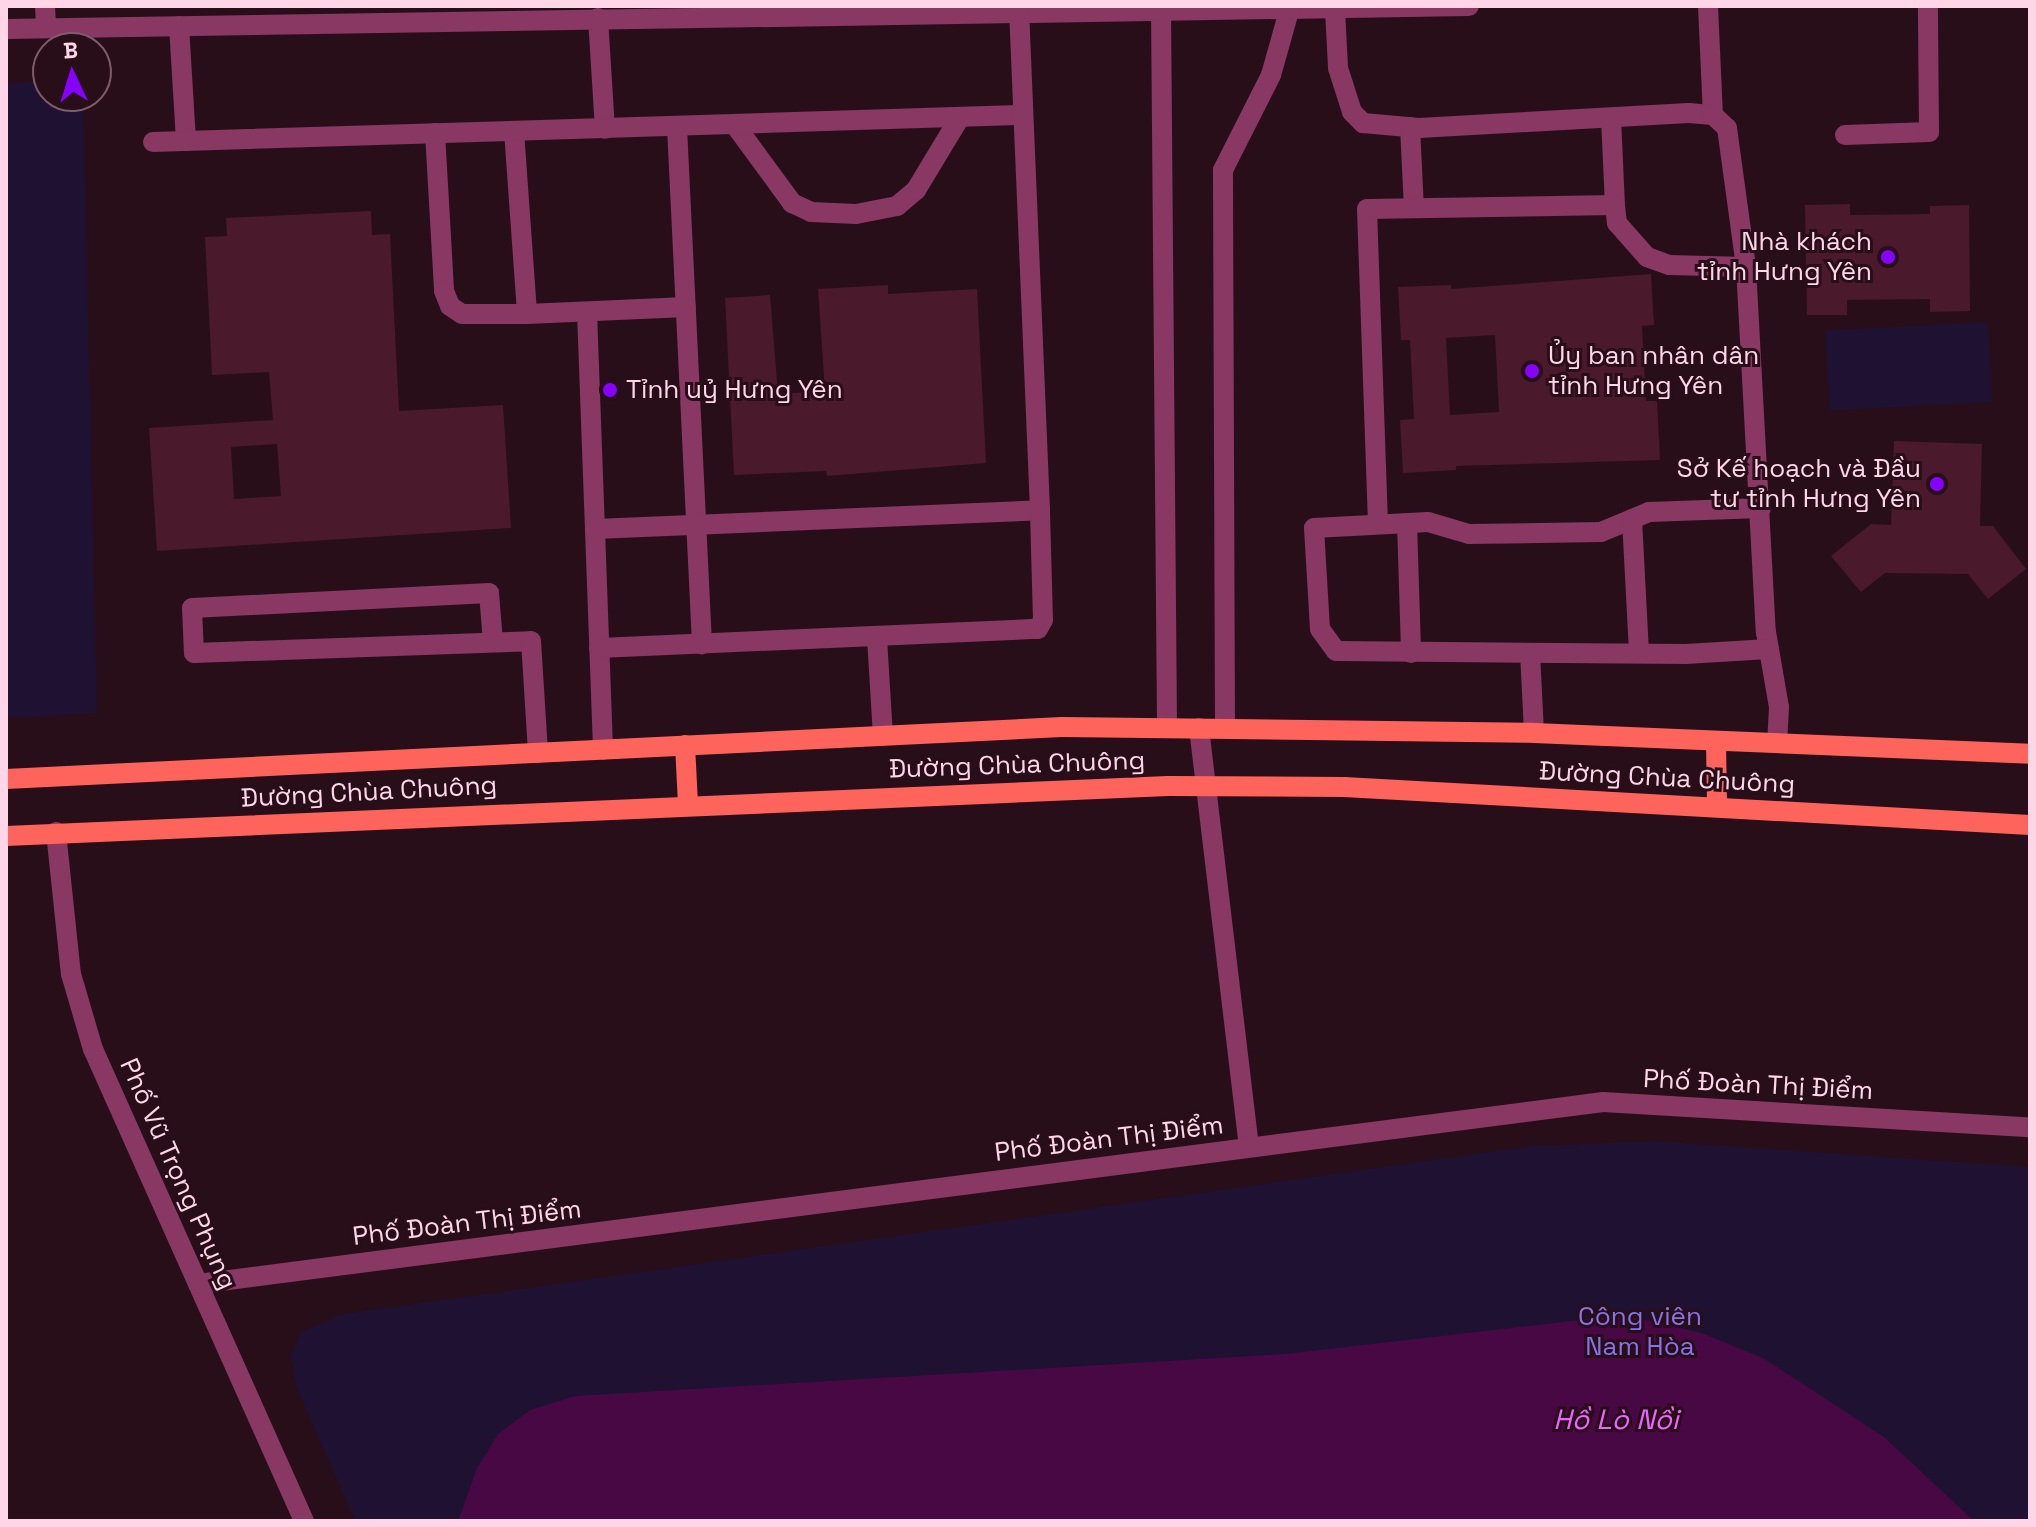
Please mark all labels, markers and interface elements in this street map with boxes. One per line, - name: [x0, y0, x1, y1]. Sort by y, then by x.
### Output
- north arrow: [32, 32, 112, 112]
- text: B: [62, 36, 79, 65]
- place label: Nhà khách tỉnh Hưng Yên: [1697, 226, 1872, 288]
- marker: Nhà khách tỉnh Hưng Yên: [1879, 248, 1897, 266]
- place label: Ủy ban nhân dân tỉnh Hưng Yên: [1548, 340, 1759, 402]
- marker: Ủy ban nhân dân tỉnh Hưng Yên: [1523, 362, 1541, 380]
- place label: Tỉnh uỷ Hưng Yên: [626, 374, 843, 406]
- marker: Tỉnh uỷ Hưng Yên: [601, 381, 619, 399]
- place label: Sở Kế hoạch và Đầu tư tỉnh Hưng Yên: [1677, 453, 1921, 514]
- marker: Sở Kế hoạch và Đầu tư tỉnh Hưng Yên: [1928, 475, 1946, 493]
- street label: Đường Chùa Chuông: [888, 745, 1146, 785]
- street label: Đường Chùa Chuông: [1538, 756, 1796, 800]
- street label: Đường Chùa Chuông: [240, 770, 498, 814]
- street label: Phố Vũ Trọng Phụng: [113, 1053, 243, 1295]
- street label: Phố Đoàn Thị Điểm: [1642, 1063, 1874, 1107]
- street label: Phố Đoàn Thị Điểm: [993, 1109, 1225, 1169]
- street label: Phố Đoàn Thị Điểm: [351, 1193, 583, 1253]
- park label: Công viên Nam Hòa: [1578, 1301, 1702, 1362]
- water label: Hồ Lò Nồi: [1553, 1402, 1679, 1436]

